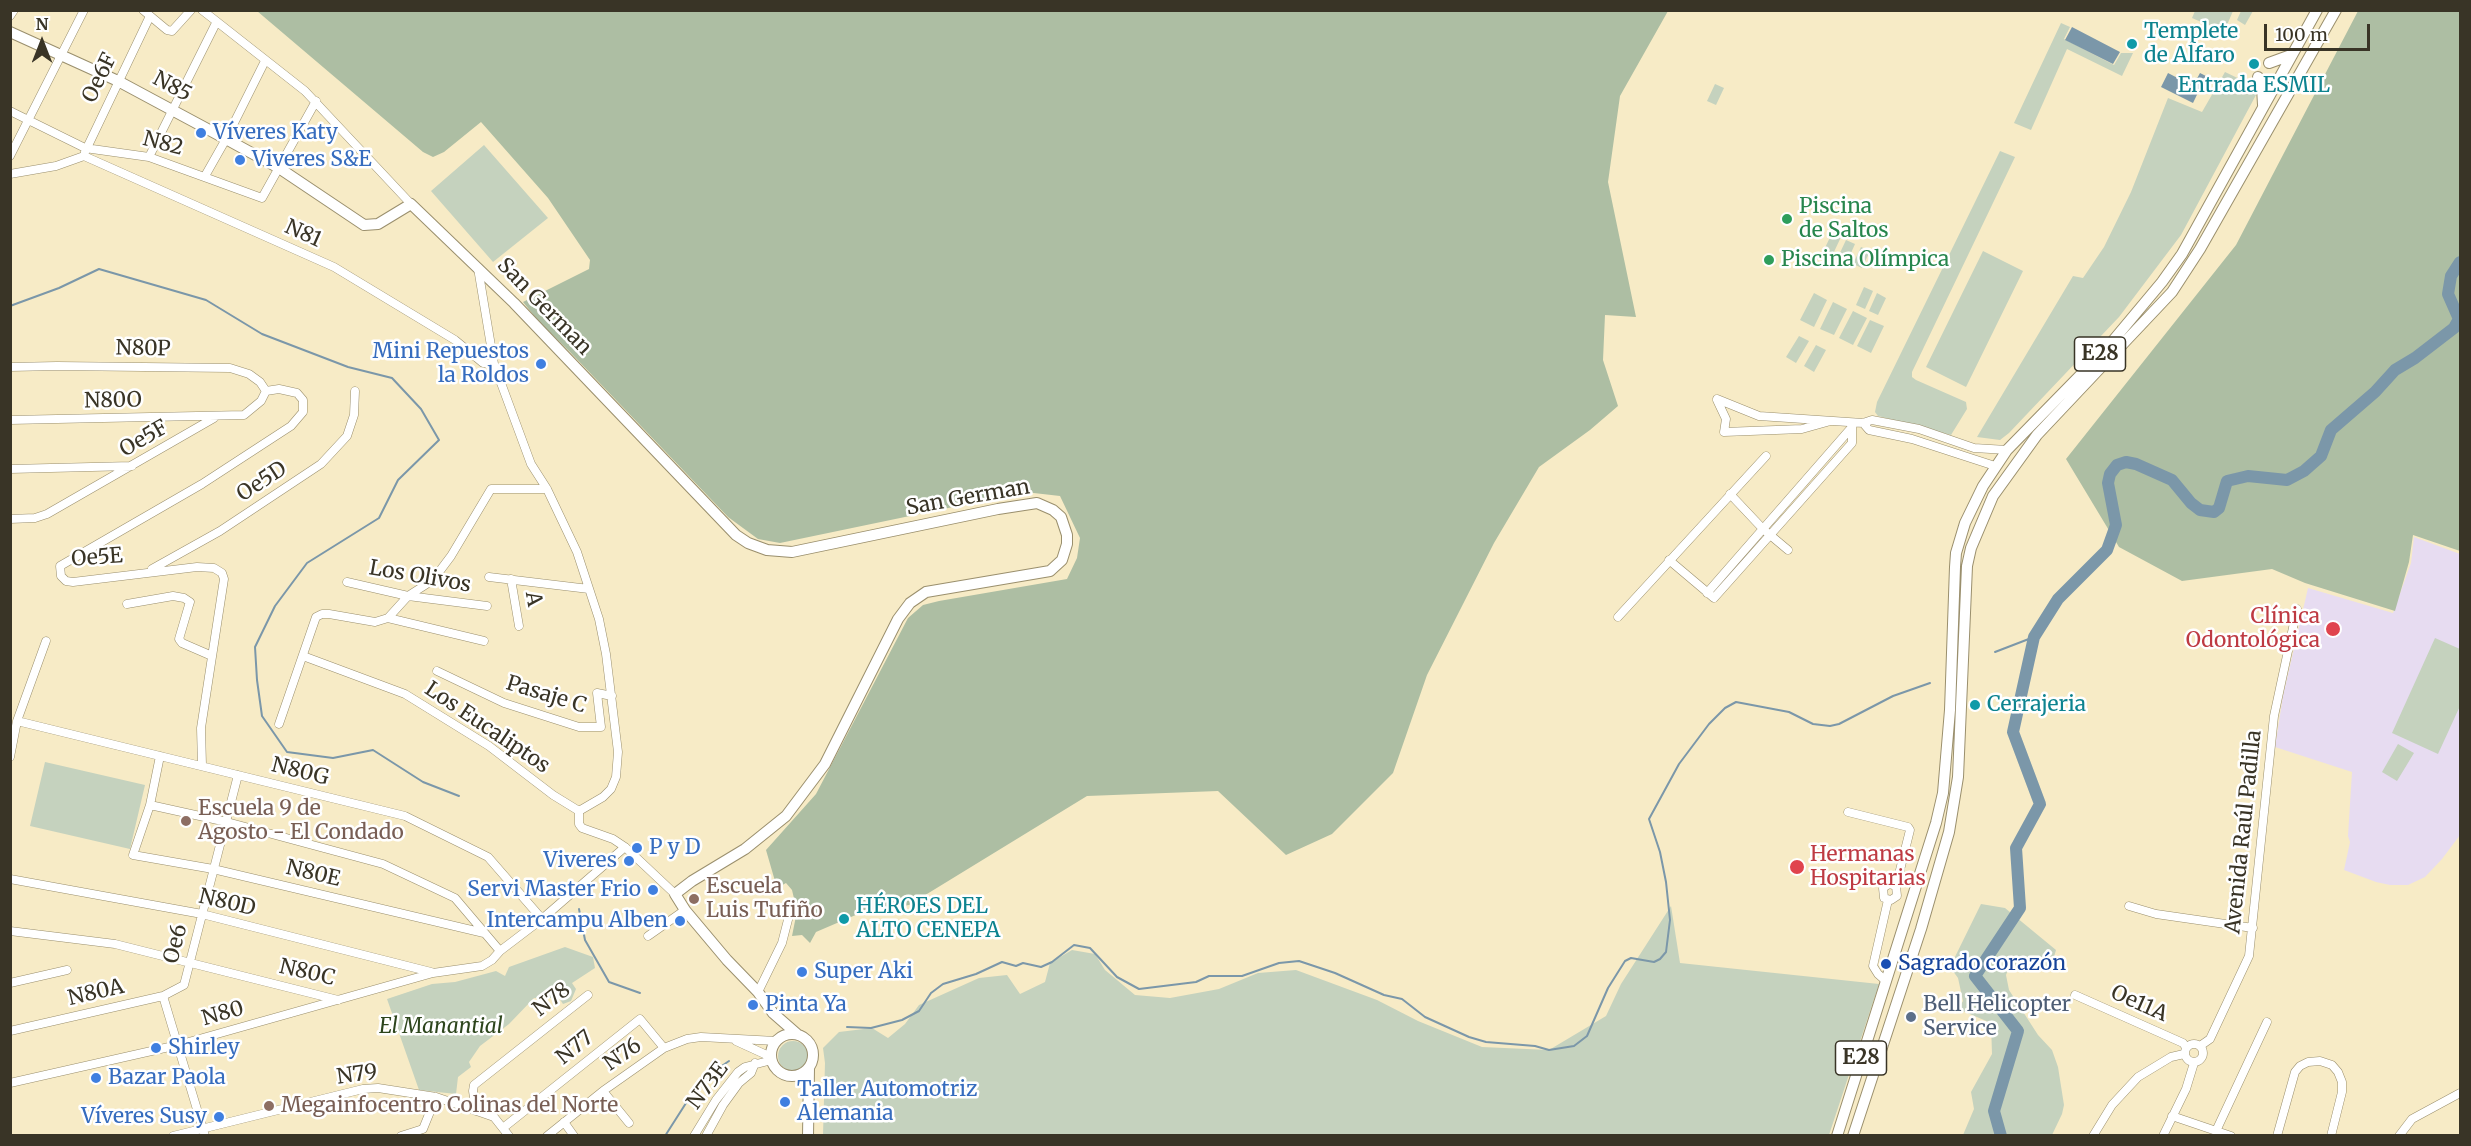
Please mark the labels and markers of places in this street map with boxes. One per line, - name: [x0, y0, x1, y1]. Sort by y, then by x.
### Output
- place label: Templete de Alfaro: [2144, 19, 2238, 69]
- marker: Templete de Alfaro: [2125, 37, 2139, 51]
- marker: Entrada ESMIL: [2247, 57, 2261, 71]
- place label: Entrada ESMIL: [2178, 73, 2330, 99]
- place label: Víveres Katy: [213, 120, 338, 146]
- marker: Víveres Katy: [194, 126, 208, 140]
- place label: Viveres S&E: [252, 147, 372, 173]
- marker: Viveres S&E: [233, 153, 247, 167]
- place label: Piscina de Saltos: [1799, 194, 1889, 244]
- marker: Piscina de Saltos: [1780, 212, 1794, 226]
- place label: Piscina Olímpica: [1781, 247, 1949, 273]
- marker: Piscina Olímpica: [1762, 253, 1776, 267]
- place label: Mini Repuestos la Roldos: [373, 339, 529, 389]
- marker: Mini Repuestos la Roldos: [534, 357, 548, 371]
- place label: Clínica Odontológica: [2186, 604, 2320, 654]
- marker: Clínica Odontológica: [2324, 620, 2342, 638]
- place label: Cerrajeria: [1987, 692, 2086, 718]
- marker: Cerrajeria: [1968, 698, 1982, 712]
- place label: Escuela 9 de Agosto - El Condado: [198, 796, 404, 846]
- marker: Escuela 9 de Agosto - El Condado: [179, 814, 193, 828]
- place label: P y D: [649, 835, 700, 861]
- marker: P y D: [630, 841, 644, 855]
- place label: Hermanas Hospitarias: [1810, 842, 1926, 892]
- place label: Viveres: [544, 848, 617, 874]
- marker: Viveres: [622, 854, 636, 868]
- marker: Hermanas Hospitarias: [1788, 858, 1806, 876]
- place label: Escuela Luis Tufiño: [706, 874, 823, 924]
- place label: Servi Master Frio: [467, 877, 641, 903]
- marker: Servi Master Frio: [646, 883, 660, 897]
- marker: Escuela Luis Tufiño: [687, 892, 701, 906]
- place label: HÉROES DEL ALTO CENEPA: [856, 894, 1000, 944]
- place label: Intercampu Alben: [486, 908, 668, 934]
- marker: HÉROES DEL ALTO CENEPA: [837, 912, 851, 926]
- marker: Intercampu Alben: [673, 914, 687, 928]
- place label: Sagrado corazón: [1898, 951, 2066, 977]
- marker: Sagrado corazón: [1879, 957, 1893, 971]
- place label: Super Aki: [814, 959, 913, 985]
- marker: Super Aki: [795, 965, 809, 979]
- place label: Pinta Ya: [765, 992, 847, 1018]
- place label: Bell Helicopter Service: [1923, 992, 2071, 1042]
- marker: Pinta Ya: [746, 998, 760, 1012]
- marker: Bell Helicopter Service: [1904, 1010, 1918, 1024]
- place label: Shirley: [168, 1035, 240, 1061]
- marker: Shirley: [149, 1041, 163, 1055]
- place label: Bazar Paola: [108, 1065, 226, 1091]
- marker: Bazar Paola: [89, 1071, 103, 1085]
- place label: Taller Automotriz Alemania: [797, 1077, 977, 1127]
- place label: Megainfocentro Colinas del Norte: [281, 1093, 618, 1119]
- marker: Taller Automotriz Alemania: [778, 1095, 792, 1109]
- marker: Megainfocentro Colinas del Norte: [262, 1099, 276, 1113]
- place label: Víveres Susy: [81, 1104, 207, 1130]
- marker: Víveres Susy: [212, 1110, 226, 1124]

